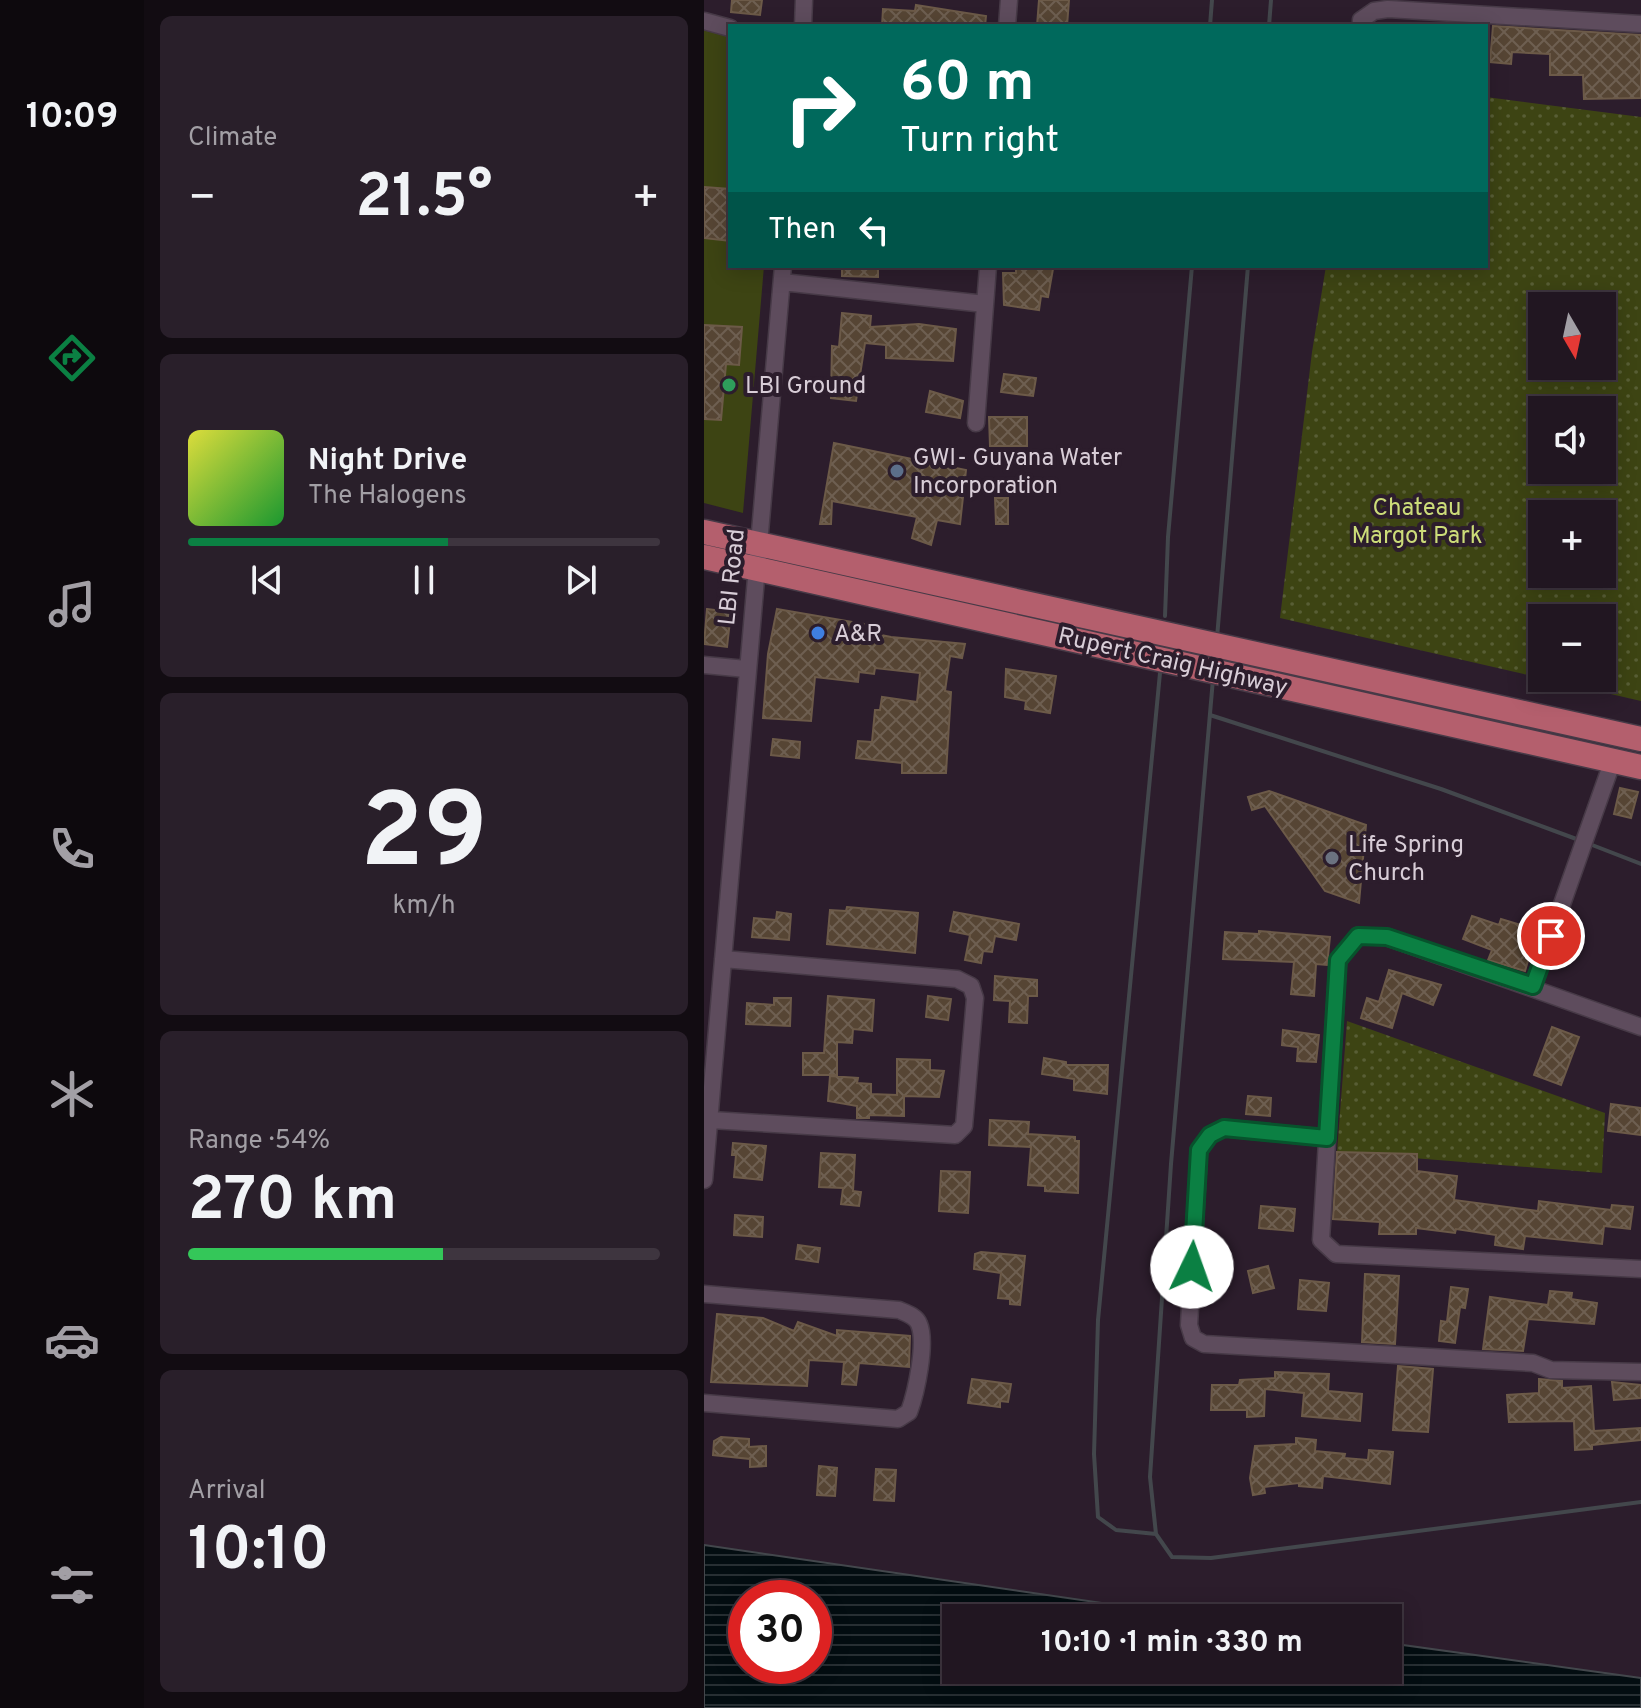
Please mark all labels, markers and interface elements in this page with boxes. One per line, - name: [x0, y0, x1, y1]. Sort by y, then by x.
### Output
- text: 60 m: [900, 50, 1034, 120]
- icon: right: [768, 56, 872, 160]
- text: 10:09: [26, 95, 118, 141]
- text: Turn right: [900, 119, 1059, 165]
- text: Climate: [188, 122, 277, 155]
- text: 21.5°: [355, 162, 493, 238]
- text: −: [188, 172, 216, 228]
- text: +: [632, 172, 660, 228]
- icon: left: [852, 208, 896, 252]
- text: Then: [768, 212, 836, 249]
- north arrow: [1528, 292, 1616, 380]
- map controls: [1528, 292, 1616, 692]
- icon: directions: [44, 330, 100, 386]
- place label: LBI Ground: [745, 372, 866, 402]
- marker: LBI Ground: [720, 376, 738, 394]
- button: sound: [1528, 396, 1616, 484]
- text: Night Drive: [308, 443, 467, 480]
- place label: GWI- Guyana Water Incorporation: [913, 444, 1122, 502]
- marker: GWI- Guyana Water Incorporation: [888, 462, 906, 480]
- text: The Halogens: [308, 480, 467, 513]
- park label: Chateau Margot Park: [1351, 494, 1483, 552]
- button: +: [1528, 500, 1616, 588]
- street label: LBI Road: [713, 527, 753, 627]
- icon: previous: [245, 558, 289, 602]
- icon: pause: [402, 558, 446, 602]
- icon: next: [559, 558, 603, 602]
- icon: music: [44, 576, 100, 632]
- button: −: [1528, 604, 1616, 692]
- place label: A&R: [834, 620, 882, 650]
- street label: Rupert Craig Highway: [1055, 622, 1290, 704]
- marker: A&R: [809, 624, 827, 642]
- text: 29: [360, 772, 488, 904]
- icon: phone: [44, 821, 100, 877]
- place label: Life Spring Church: [1348, 831, 1464, 889]
- marker: Life Spring Church: [1323, 849, 1341, 867]
- text: km/h: [392, 890, 456, 923]
- pin: [1517, 902, 1585, 970]
- icon: arrive: [1529, 914, 1573, 958]
- icon: climate: [44, 1066, 100, 1122]
- text: Range · 54%: [188, 1125, 330, 1158]
- text: 270 km: [188, 1165, 397, 1241]
- position arrow: [1150, 1225, 1234, 1309]
- icon: car: [44, 1312, 100, 1368]
- text: Arrival: [188, 1475, 266, 1508]
- text: 10:10: [188, 1515, 329, 1591]
- icon: filters: [44, 1557, 100, 1613]
- speed limit sign: 30: [728, 1580, 832, 1684]
- text: 10:10 · 1 min · 330 m: [1041, 1625, 1303, 1662]

